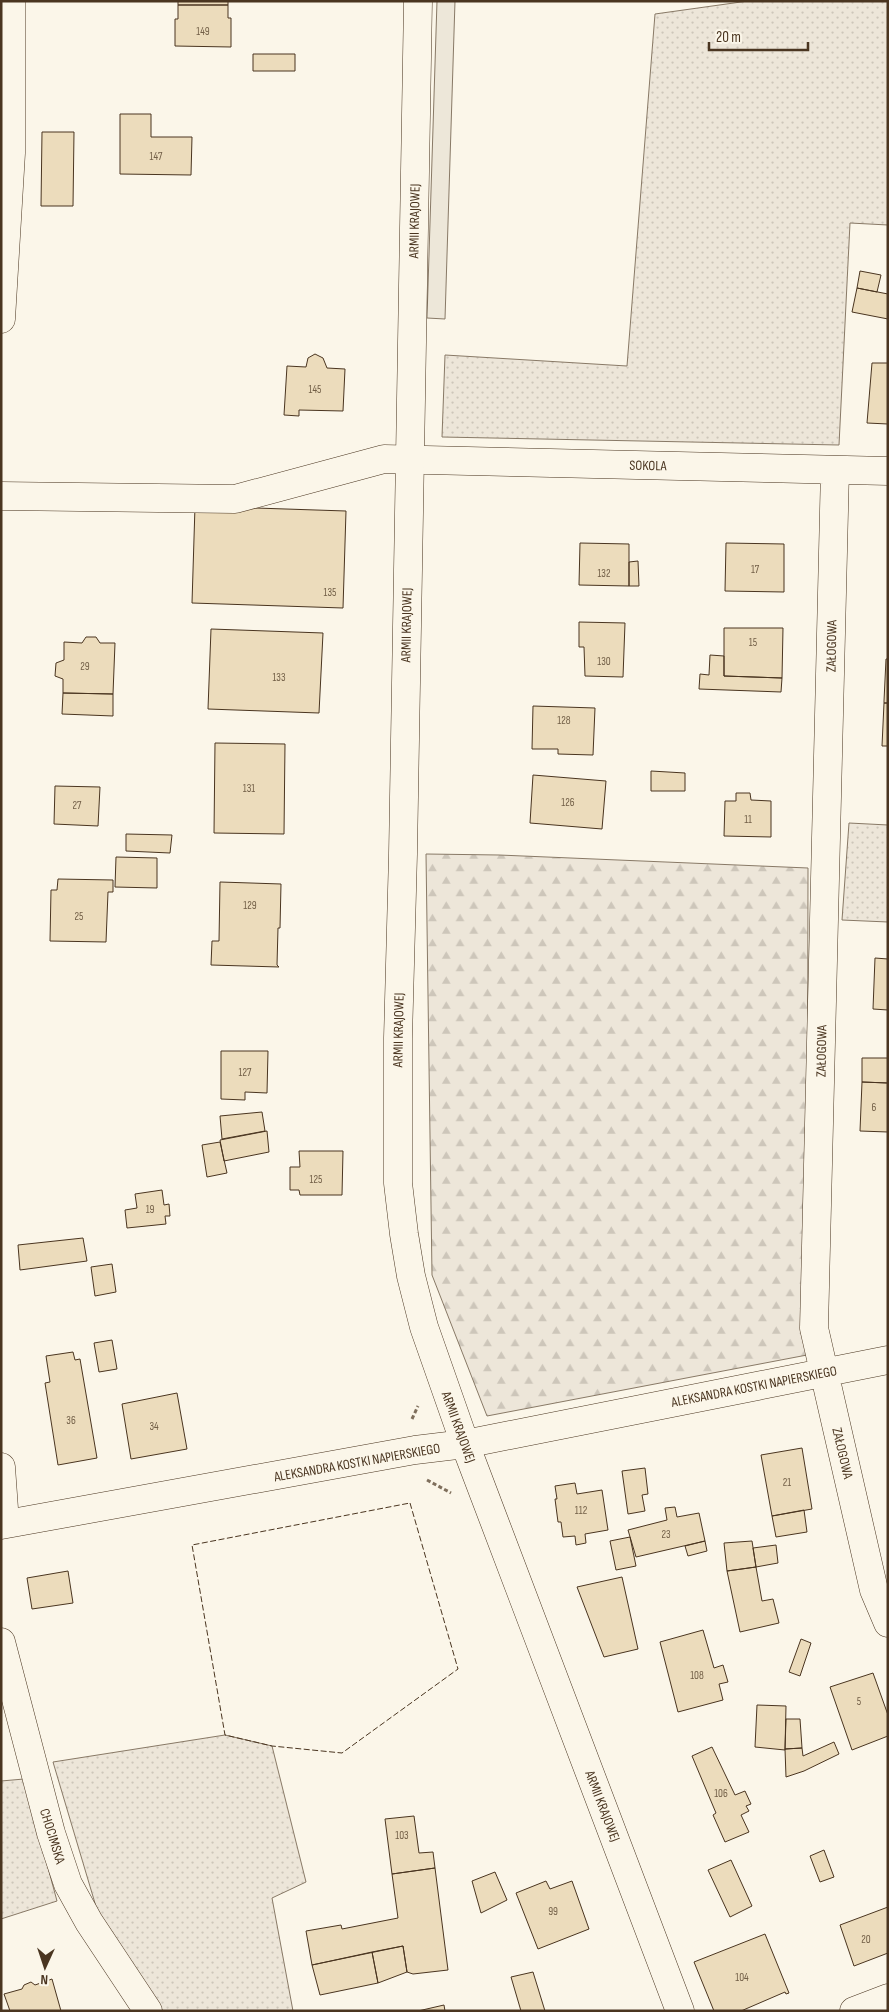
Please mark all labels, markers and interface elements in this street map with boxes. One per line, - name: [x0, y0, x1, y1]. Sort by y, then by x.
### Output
- scale bar: [709, 20, 808, 52]
- house number: 149: [196, 25, 210, 38]
- text: 20 m: [716, 28, 741, 47]
- house number: 147: [150, 150, 163, 163]
- street label: ARMII KRAJOWEJ: [405, 183, 424, 260]
- house number: 145: [309, 383, 321, 396]
- street label: SOKOLA: [629, 457, 668, 474]
- house number: 17: [751, 563, 760, 576]
- house number: 132: [597, 567, 611, 580]
- house number: 135: [324, 586, 336, 599]
- street label: ARMII KRAJOWEJ: [397, 587, 416, 664]
- street label: ZAŁOGOWA: [823, 619, 840, 672]
- house number: 15: [749, 636, 757, 649]
- house number: 130: [597, 655, 611, 668]
- house number: 29: [80, 660, 90, 673]
- house number: 133: [272, 671, 286, 684]
- house number: 128: [557, 714, 571, 727]
- house number: 131: [243, 782, 255, 795]
- house number: 126: [561, 796, 575, 809]
- house number: 27: [73, 799, 82, 812]
- house number: 11: [744, 813, 752, 826]
- house number: 129: [243, 899, 257, 912]
- house number: 25: [75, 910, 83, 923]
- street label: ARMII KRAJOWEJ: [389, 992, 408, 1069]
- street label: ZAŁOGOWA: [813, 1024, 830, 1077]
- house number: 127: [239, 1066, 252, 1079]
- house number: 6: [872, 1101, 877, 1114]
- house number: 125: [310, 1173, 322, 1186]
- house number: 19: [146, 1203, 154, 1216]
- street label: ALEKSANDRA KOSTKI NAPIERSKIEGO: [669, 1362, 838, 1411]
- street label: ARMII KRAJOWEJ: [437, 1388, 479, 1465]
- house number: 36: [66, 1414, 76, 1427]
- house number: 34: [149, 1420, 159, 1433]
- street label: ZAŁOGOWA: [828, 1426, 857, 1481]
- street label: ALEKSANDRA KOSTKI NAPIERSKIEGO: [272, 1439, 442, 1486]
- house number: 21: [783, 1476, 791, 1489]
- house number: 112: [575, 1504, 588, 1517]
- house number: 23: [661, 1528, 671, 1541]
- house number: 108: [690, 1669, 704, 1682]
- house number: 5: [857, 1695, 861, 1708]
- street label: ARMII KRAJOWEJ: [581, 1767, 624, 1844]
- house number: 106: [714, 1787, 728, 1800]
- street label: CHOCIMSKA: [36, 1806, 69, 1867]
- house number: 103: [395, 1829, 409, 1842]
- house number: 99: [548, 1905, 558, 1918]
- house number: 20: [861, 1933, 871, 1946]
- north arrow: [20, 1942, 70, 1992]
- text: N: [40, 1971, 49, 1988]
- house number: 104: [735, 1971, 749, 1984]

